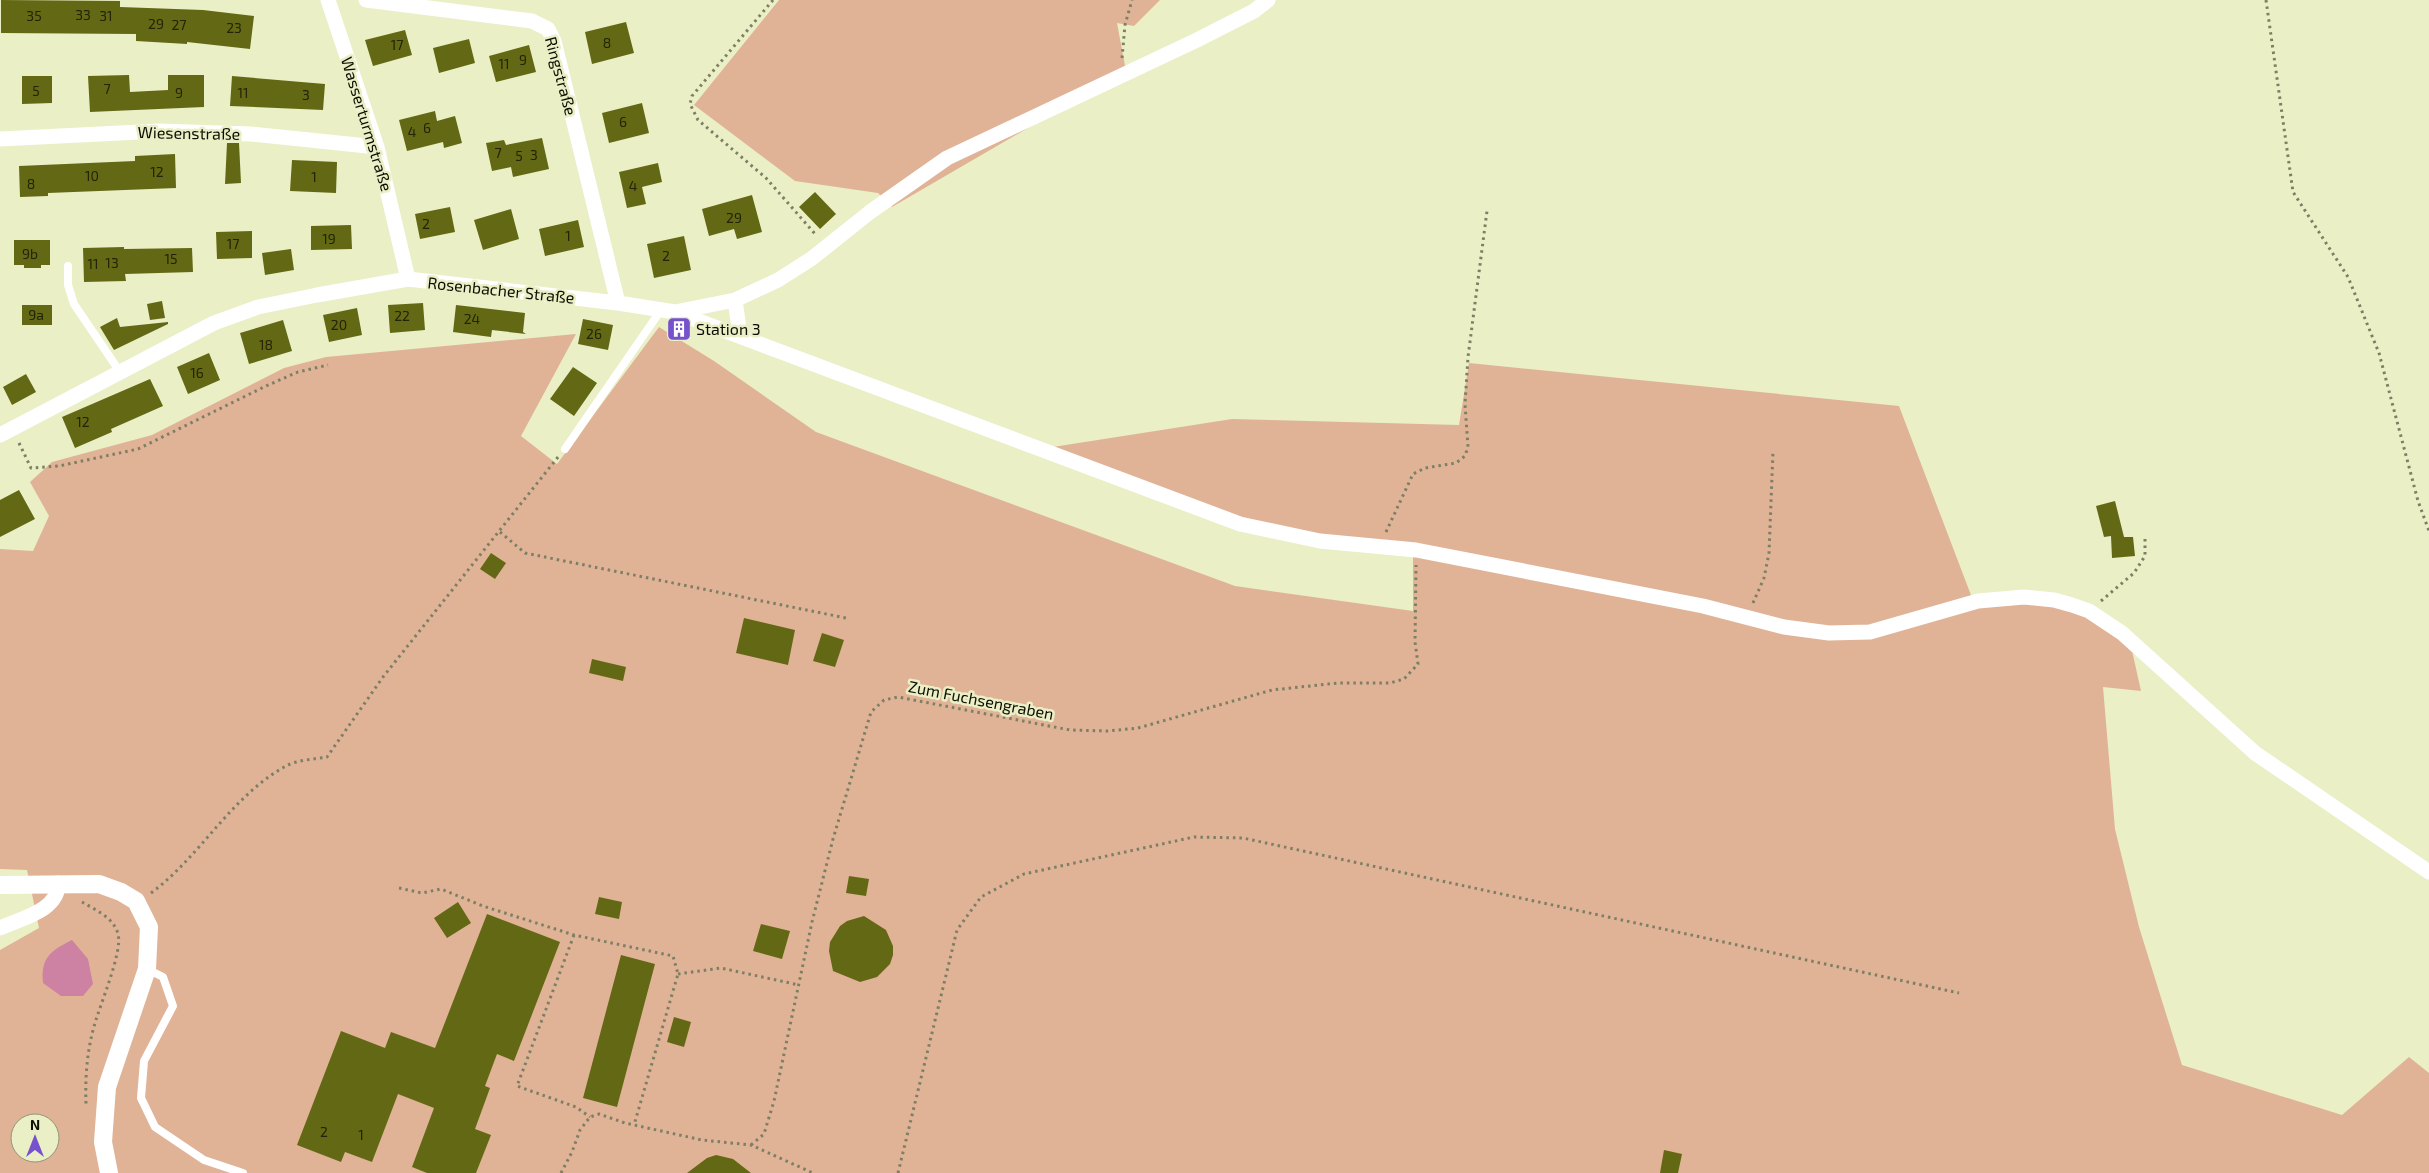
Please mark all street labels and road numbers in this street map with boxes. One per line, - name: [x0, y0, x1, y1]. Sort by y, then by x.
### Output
- street label: Ringstraße: [542, 34, 581, 117]
- street label: Wasserturmstraße: [338, 54, 397, 193]
- street label: Wiesenstraße: [138, 122, 240, 143]
- street label: Rosenbacher Straße: [427, 272, 576, 307]
- street label: Zum Fuchsengraben: [907, 676, 1055, 723]

